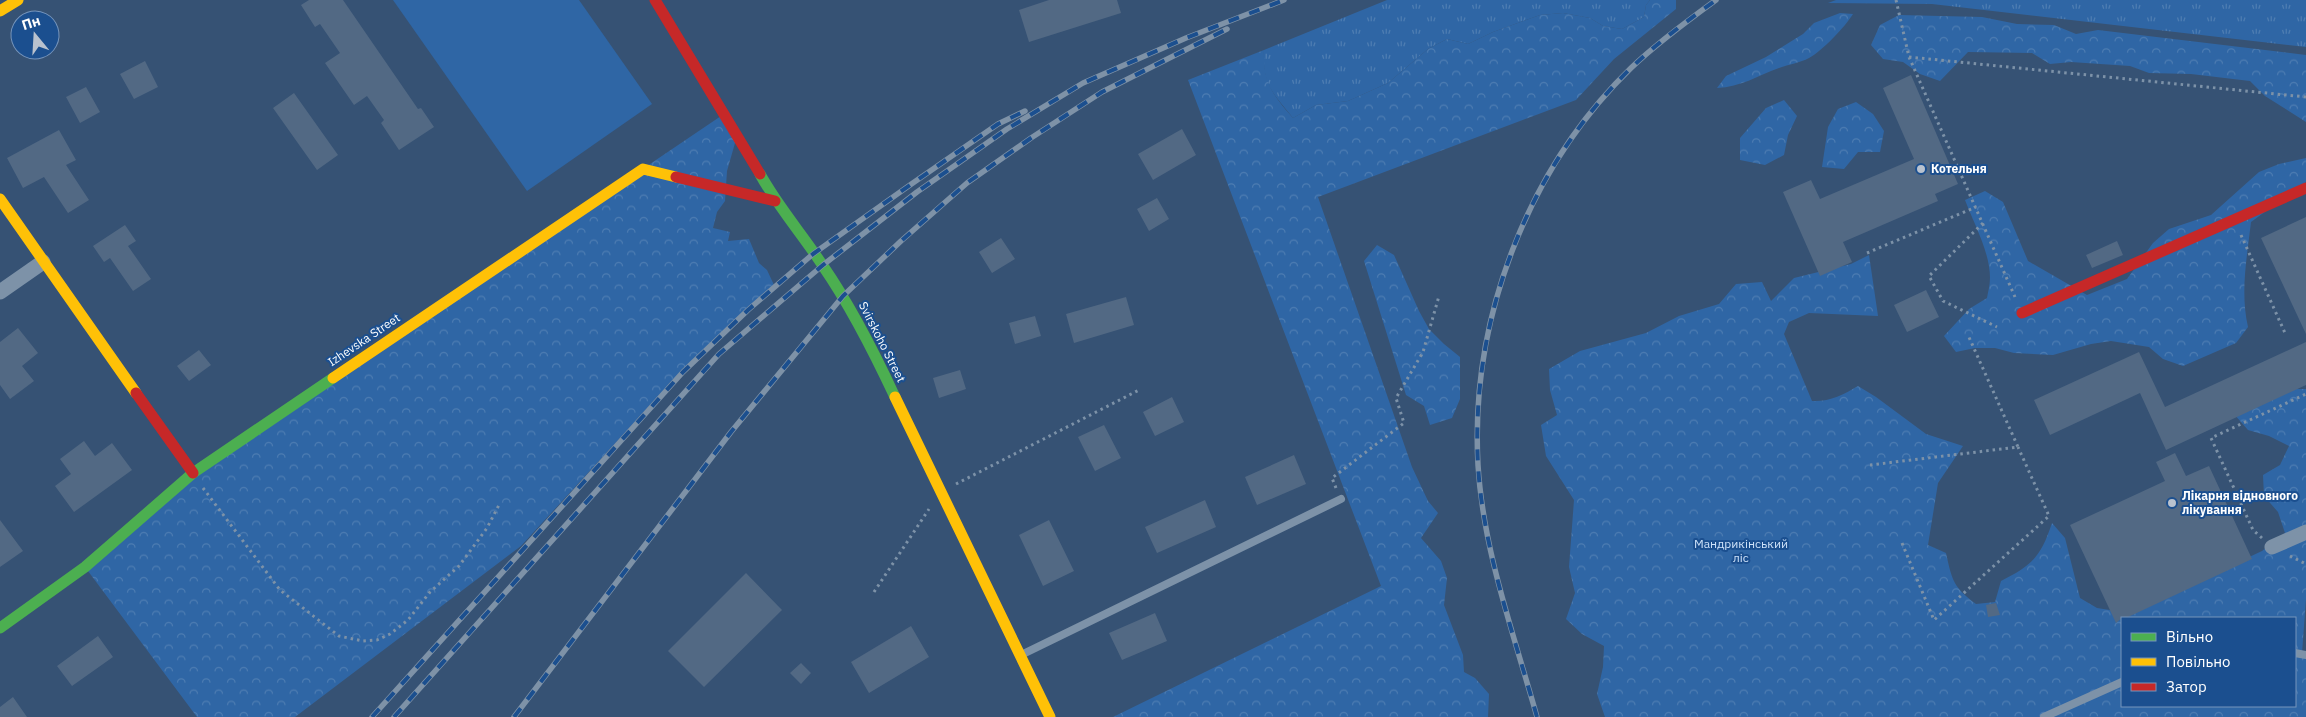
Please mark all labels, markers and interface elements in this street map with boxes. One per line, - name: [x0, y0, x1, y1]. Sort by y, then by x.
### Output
- north arrow: [10, 10, 60, 60]
- text: Пн: [19, 11, 43, 34]
- place label: Котельня: [1931, 161, 1987, 176]
- marker: Котельня: [1915, 163, 1927, 175]
- street label: Svirskoho Street: [856, 299, 909, 384]
- street label: Izhevska Street: [325, 310, 403, 369]
- place label: Лікарня відновного лікування: [2182, 488, 2298, 517]
- marker: Лікарня відновного лікування: [2166, 497, 2178, 509]
- park label: Мандрикінський ліс: [1694, 536, 1788, 565]
- legend: [2121, 617, 2296, 707]
- text: Вільно: [2166, 627, 2213, 646]
- text: Повільно: [2166, 652, 2230, 671]
- text: Затор: [2166, 677, 2207, 696]

